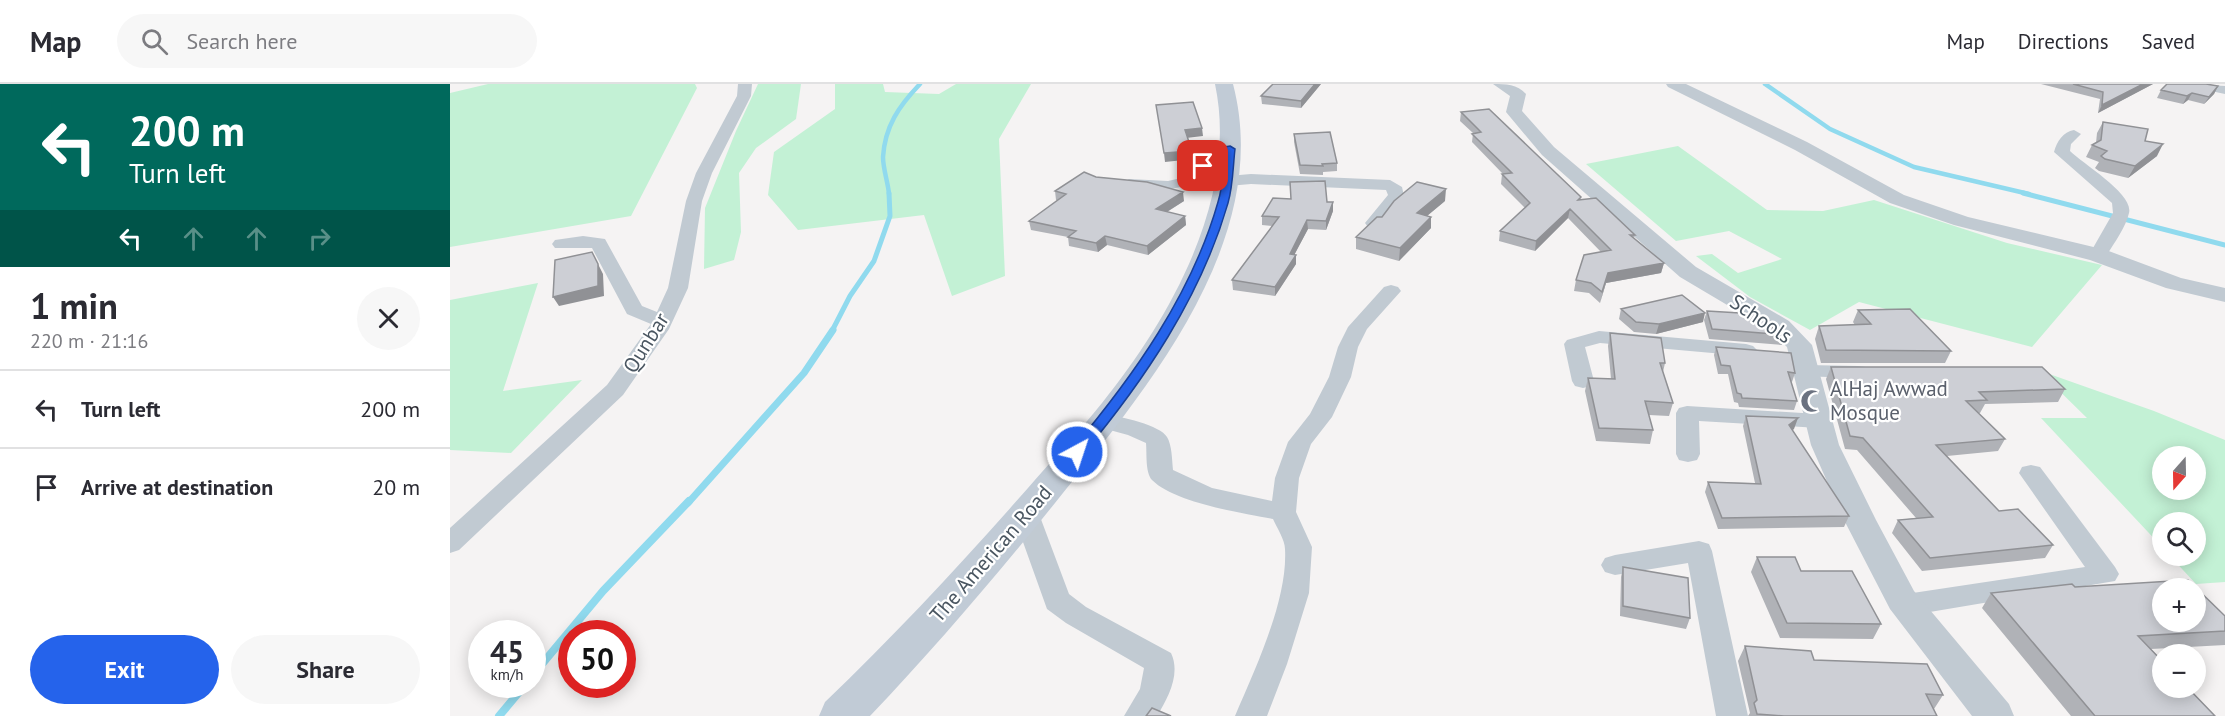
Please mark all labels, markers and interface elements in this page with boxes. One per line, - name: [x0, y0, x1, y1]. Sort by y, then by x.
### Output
- search box: [117, 14, 537, 68]
- text: Map: [30, 23, 81, 60]
- icon: search: [138, 25, 171, 58]
- text: Search here: [186, 27, 297, 55]
- text: Map: [1946, 28, 1985, 55]
- text: Directions: [2018, 28, 2109, 55]
- text: Saved: [2142, 28, 2195, 55]
- text: 200 m: [129, 103, 245, 158]
- icon: left: [30, 108, 108, 186]
- pin: [1177, 140, 1228, 191]
- icon: arrive: [1186, 149, 1219, 182]
- text: Turn left: [129, 156, 226, 190]
- icon: left: [114, 222, 147, 255]
- icon: ahead: [177, 222, 210, 255]
- icon: ahead: [240, 222, 273, 255]
- icon: right: [303, 222, 336, 255]
- text: 1 min: [30, 282, 118, 329]
- button: close: [357, 287, 420, 350]
- street label: Schools: [1725, 288, 1798, 349]
- street label: Qunbar: [617, 308, 675, 378]
- text: 220 m · 21:16: [30, 328, 148, 354]
- place label: AlHaj Awwad Mosque: [1830, 375, 1948, 426]
- mosque icon: AlHaj Awwad Mosque: [1799, 388, 1825, 414]
- icon: left: [30, 393, 63, 426]
- text: Turn left: [81, 395, 161, 423]
- text: 200 m: [360, 395, 420, 423]
- position arrow: [1045, 420, 1109, 484]
- north arrow: [2152, 446, 2206, 500]
- map controls: [2152, 446, 2206, 698]
- icon: arrive: [30, 471, 63, 504]
- text: Arrive at destination: [81, 473, 273, 501]
- text: 20 m: [372, 473, 420, 501]
- street label: The American Road: [924, 480, 1058, 628]
- button: search: [2152, 512, 2206, 566]
- button: +: [2152, 578, 2206, 632]
- speed limit sign: 50: [558, 620, 636, 698]
- text: 45: [490, 632, 524, 671]
- button: Exit: [30, 635, 219, 704]
- button: Share: [231, 635, 420, 704]
- button: −: [2152, 644, 2206, 698]
- text: km/h: [491, 665, 523, 684]

